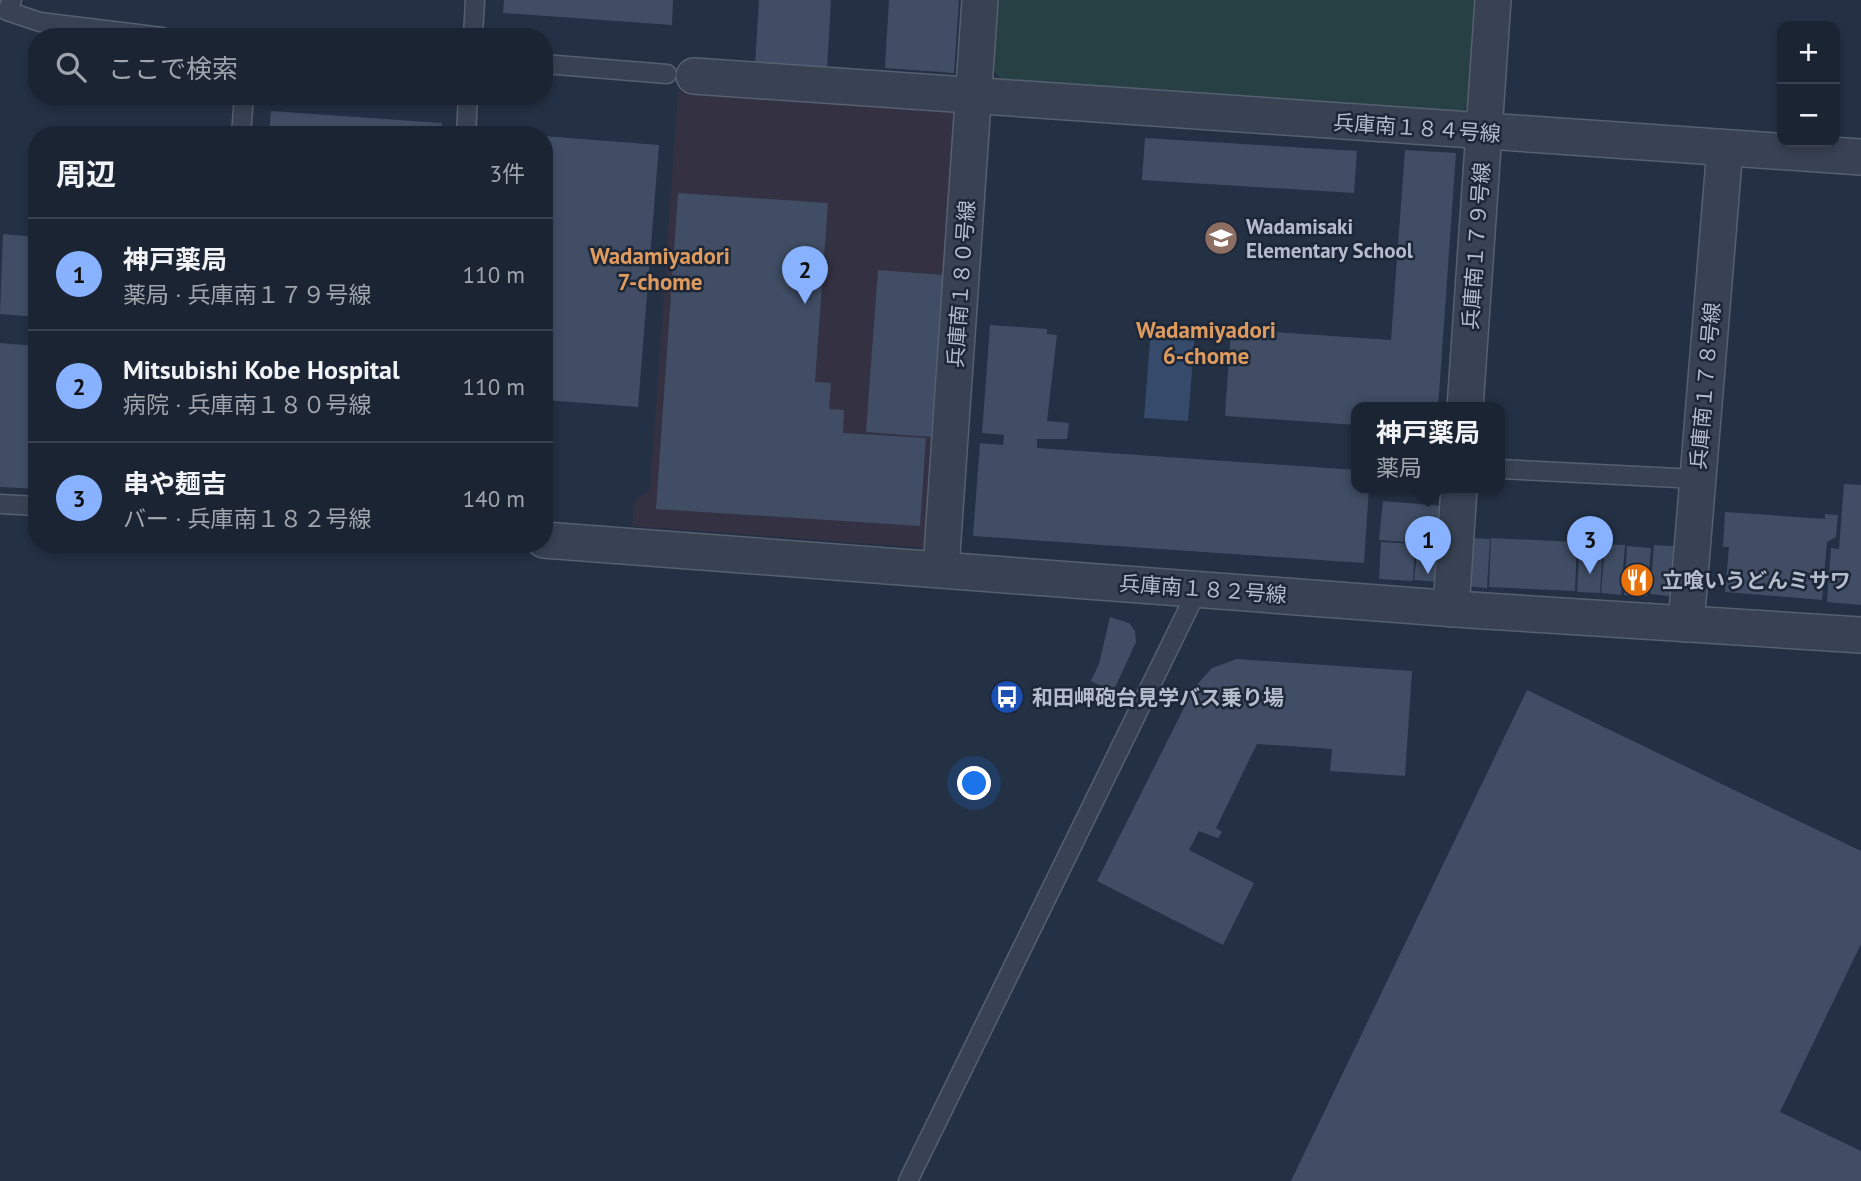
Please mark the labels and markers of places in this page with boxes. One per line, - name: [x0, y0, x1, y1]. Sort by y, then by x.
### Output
- place label: Wadamisaki Elementary School: [1246, 213, 1414, 264]
- school or university icon: Wadamisaki Elementary School: [1202, 219, 1240, 257]
- pin: 2: [782, 246, 828, 304]
- pin: 1: [1405, 516, 1451, 574]
- pin: 3: [1567, 516, 1613, 574]
- restaurant icon: 立喰いうどんミサワ: [1618, 561, 1656, 599]
- place label: 立喰いうどんミサワ: [1662, 567, 1851, 594]
- bus stop icon: 和田岬砲台見学バス乗り場: [988, 678, 1026, 716]
- place label: 和田岬砲台見学バス乗り場: [1032, 684, 1284, 711]

